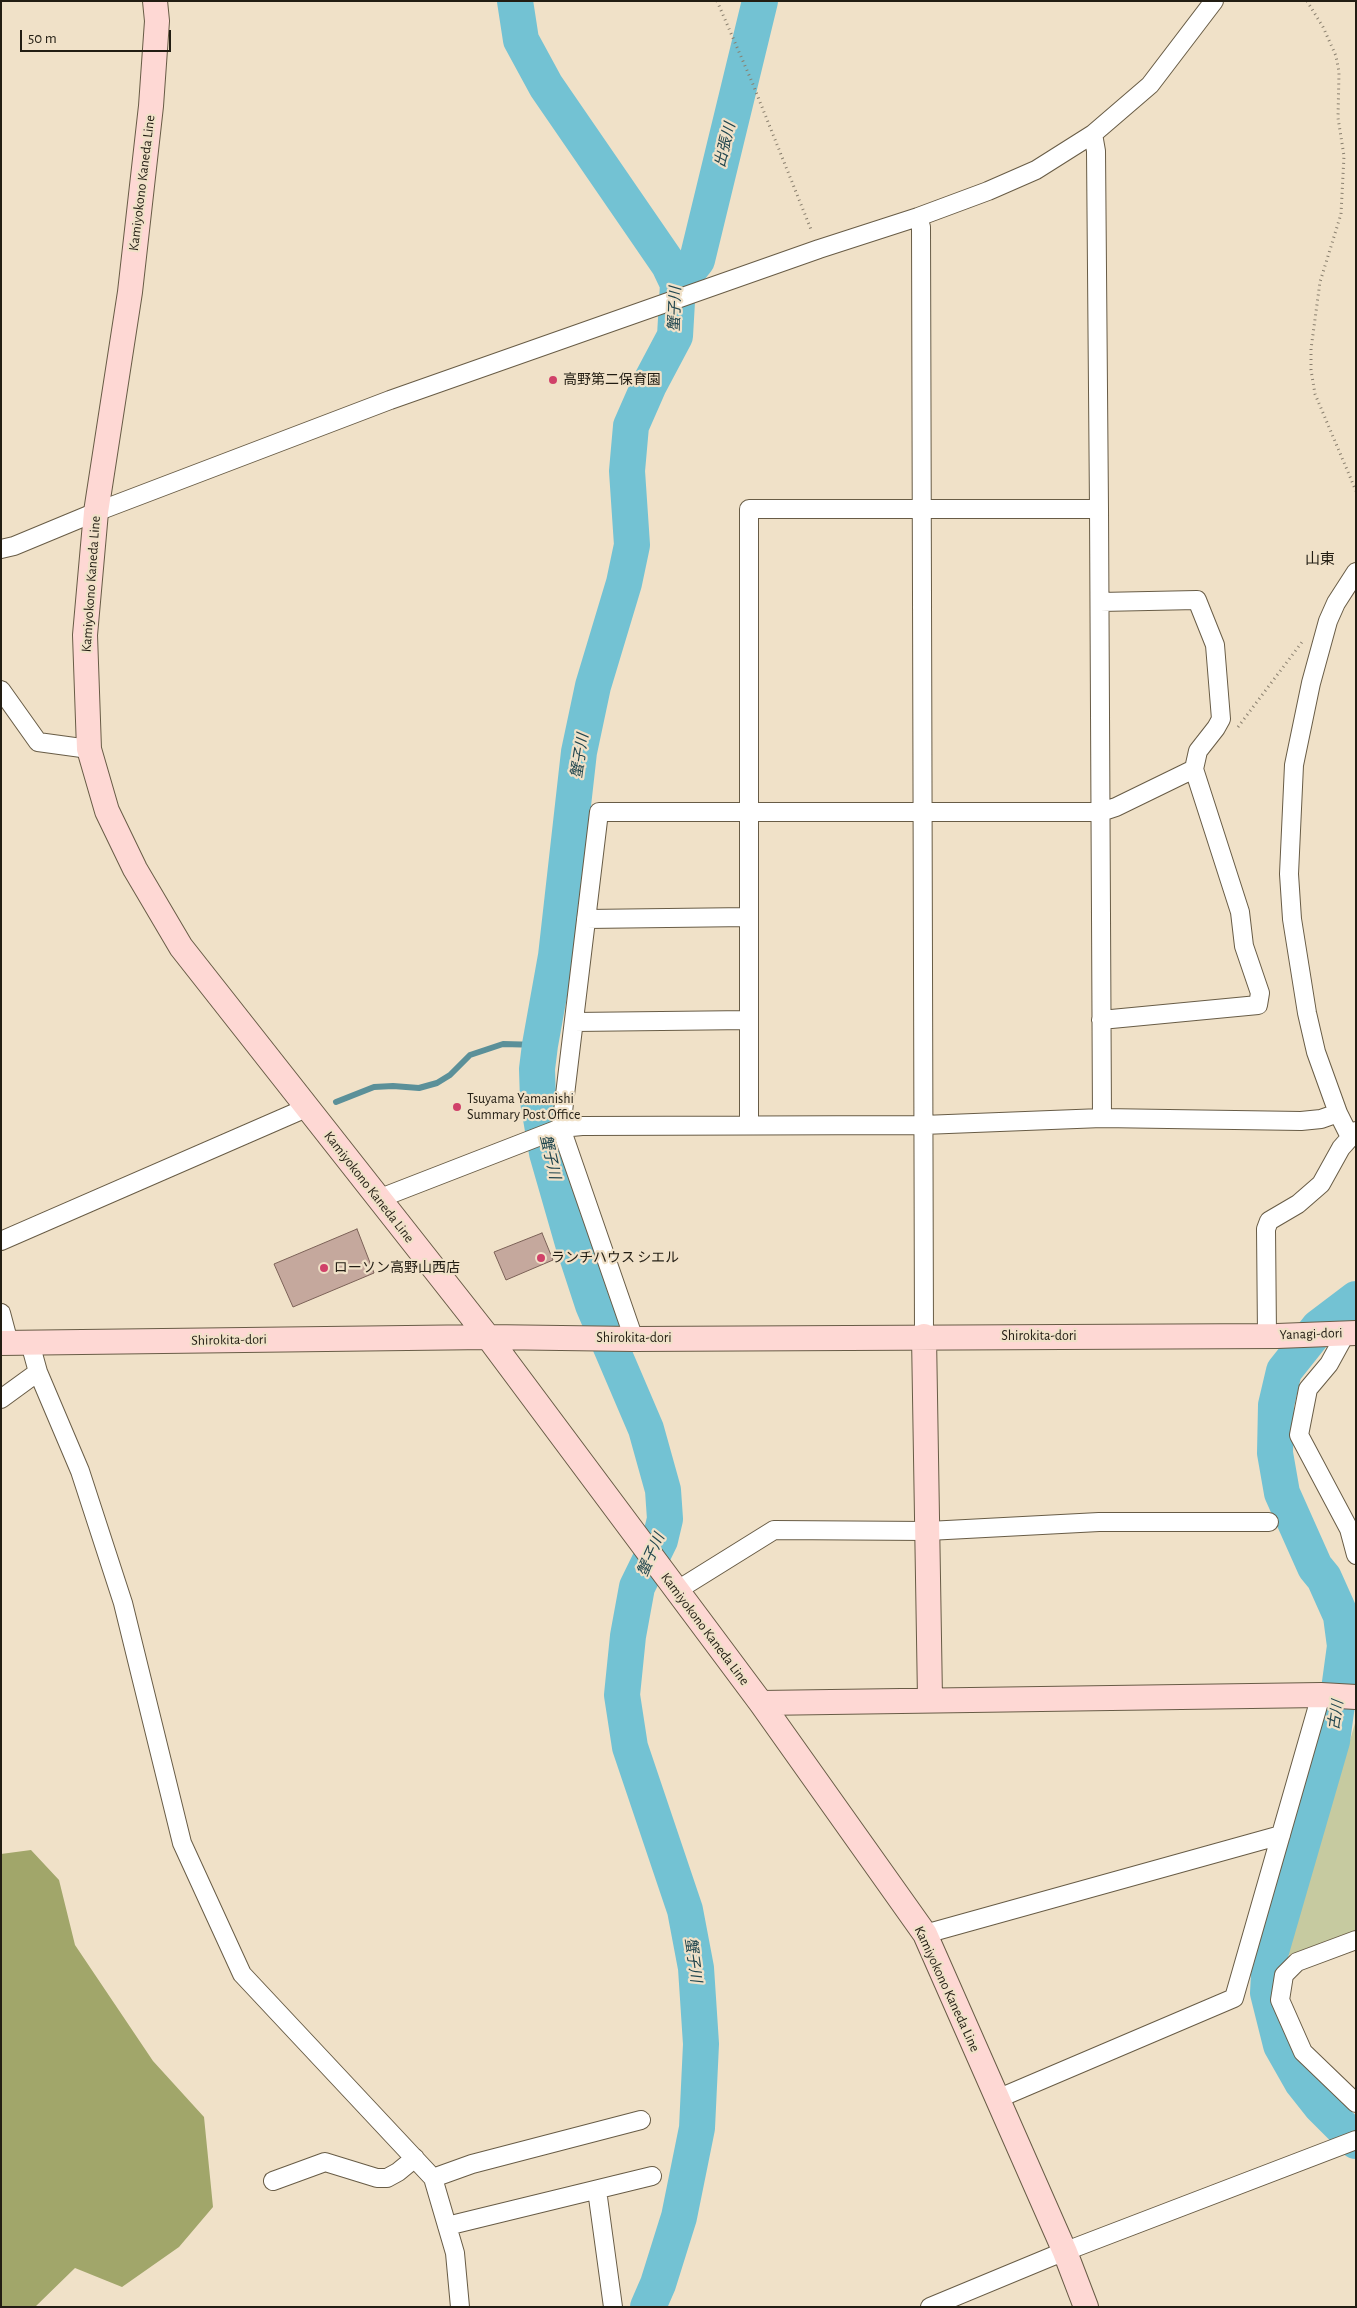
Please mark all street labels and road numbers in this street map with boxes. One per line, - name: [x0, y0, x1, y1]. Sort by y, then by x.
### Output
- street label: Kamiyokono Kaneda Line: [125, 114, 159, 252]
- street label: Kamiyokono Kaneda Line: [78, 515, 104, 653]
- street label: Kamiyokono Kaneda Line: [320, 1128, 418, 1246]
- street label: Yanagi-dori: [1279, 1325, 1343, 1343]
- street label: Shirokita-dori: [1001, 1328, 1077, 1344]
- street label: Shirokita-dori: [596, 1330, 672, 1346]
- street label: Shirokita-dori: [191, 1331, 267, 1349]
- street label: Kamiyokono Kaneda Line: [657, 1569, 753, 1689]
- street label: Kamiyokono Kaneda Line: [910, 1923, 984, 2055]

